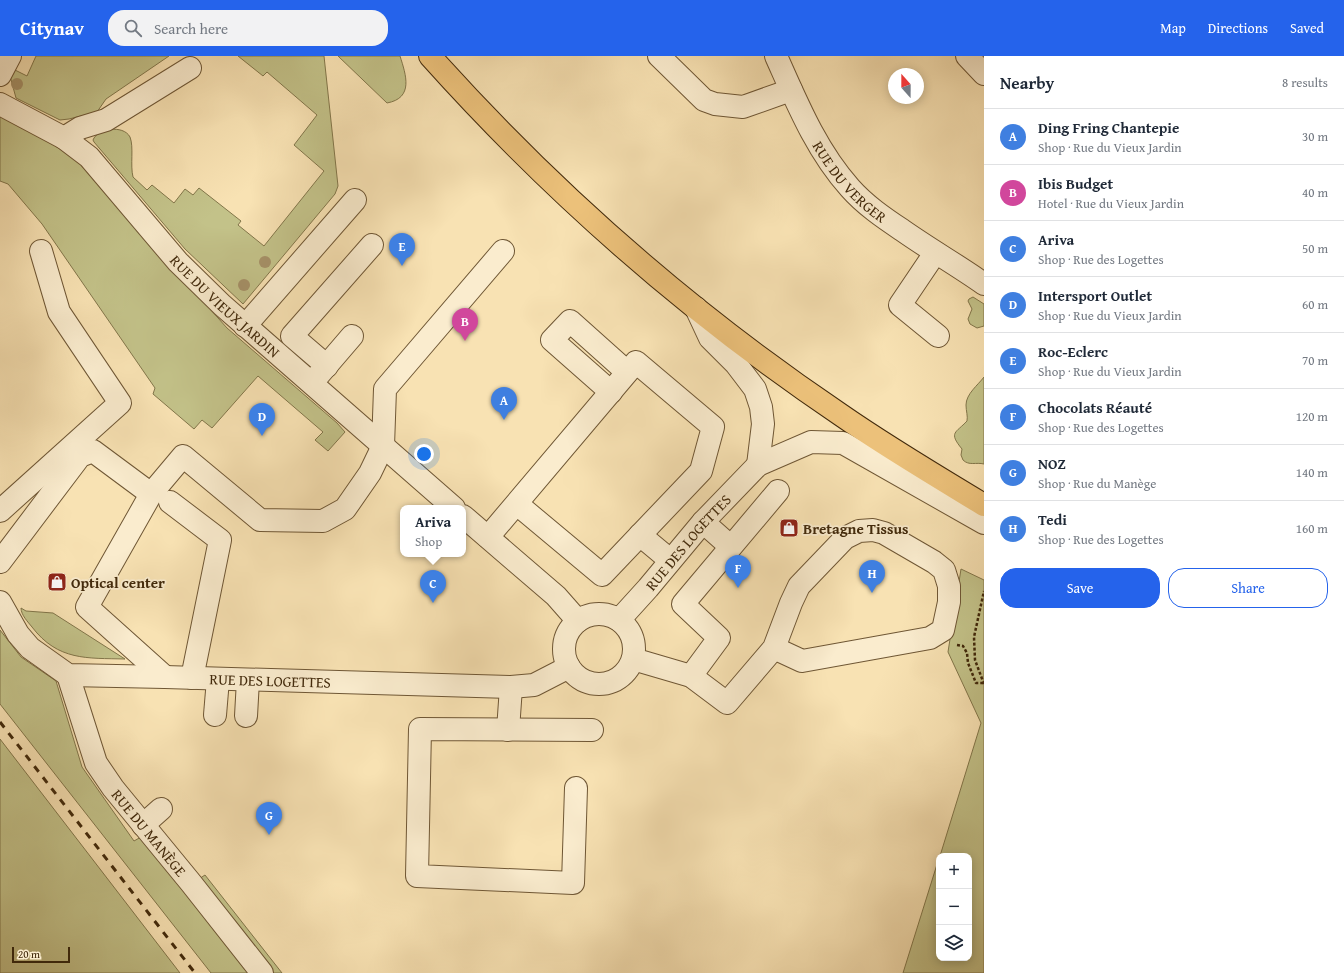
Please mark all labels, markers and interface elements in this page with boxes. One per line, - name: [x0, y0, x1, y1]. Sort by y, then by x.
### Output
- search box: [108, 10, 388, 46]
- text: Citynav: [20, 14, 84, 42]
- icon: search: [122, 17, 144, 39]
- text: Search here: [154, 18, 228, 39]
- text: Map: [1160, 18, 1186, 38]
- text: Directions: [1208, 18, 1268, 38]
- text: Saved: [1290, 18, 1324, 38]
- north arrow: [888, 68, 924, 104]
- text: Nearby: [1000, 70, 1054, 95]
- text: 8 results: [1282, 73, 1328, 92]
- text: Ding Fring Chantepie: [1038, 117, 1179, 138]
- text: A: [1009, 127, 1017, 146]
- text: 30 m: [1302, 127, 1328, 146]
- street label: RUE DU VERGER: [808, 137, 892, 227]
- text: Shop · Rue du Vieux Jardin: [1038, 138, 1182, 157]
- text: Ibis Budget: [1038, 173, 1113, 194]
- text: B: [1009, 183, 1017, 202]
- text: 40 m: [1302, 183, 1328, 202]
- text: Hotel · Rue du Vieux Jardin: [1038, 194, 1184, 213]
- text: Ariva: [1038, 229, 1074, 250]
- pin: E: [389, 233, 415, 266]
- text: C: [1009, 239, 1017, 258]
- text: 50 m: [1302, 239, 1328, 258]
- street label: RUE DU VIEUX JARDIN: [166, 250, 285, 362]
- text: Shop · Rue des Logettes: [1038, 250, 1164, 269]
- text: Intersport Outlet: [1038, 285, 1152, 306]
- text: D: [1009, 295, 1017, 314]
- text: 60 m: [1302, 295, 1328, 314]
- text: Shop · Rue du Vieux Jardin: [1038, 306, 1182, 325]
- pin: B: [452, 308, 478, 341]
- text: Roc-Eclerc: [1038, 341, 1108, 362]
- text: E: [1010, 351, 1016, 370]
- text: 70 m: [1302, 351, 1328, 370]
- text: Shop · Rue du Vieux Jardin: [1038, 362, 1182, 381]
- pin: A: [491, 387, 517, 420]
- text: Chocolats Réauté: [1038, 397, 1152, 418]
- pin: D: [249, 403, 275, 436]
- text: F: [1010, 407, 1016, 426]
- text: 120 m: [1296, 407, 1328, 426]
- text: Shop · Rue des Logettes: [1038, 418, 1164, 437]
- your location: [414, 444, 434, 464]
- text: NOZ: [1038, 453, 1066, 474]
- text: G: [1009, 463, 1017, 482]
- text: 140 m: [1296, 463, 1328, 482]
- text: Shop · Rue du Manège: [1038, 474, 1156, 493]
- street label: RUE DES LOGETTES: [640, 489, 735, 595]
- popup: [400, 505, 466, 557]
- text: Tedi: [1038, 509, 1067, 530]
- text: Ariva: [415, 511, 451, 532]
- shop icon: Bretagne Tissus: [778, 517, 800, 539]
- place label: Bretagne Tissus: [803, 518, 909, 539]
- text: H: [1008, 519, 1018, 538]
- text: 160 m: [1296, 519, 1328, 538]
- text: Shop · Rue des Logettes: [1038, 530, 1164, 549]
- text: Shop: [415, 532, 442, 551]
- pin: F: [725, 555, 751, 588]
- pin: H: [859, 560, 885, 593]
- button: Save: [1000, 568, 1160, 608]
- button: Share: [1168, 568, 1328, 608]
- pin: C: [420, 570, 446, 603]
- shop icon: Optical center: [46, 571, 68, 593]
- place label: Optical center: [71, 572, 165, 593]
- street label: RUE DES LOGETTES: [209, 668, 331, 692]
- street label: RUE DU MANÈGE: [107, 784, 192, 881]
- pin: G: [256, 802, 282, 835]
- map controls: [936, 853, 972, 961]
- button: +: [936, 853, 972, 889]
- button: −: [936, 889, 972, 925]
- button: layers: [936, 925, 972, 961]
- scale bar: [12, 945, 70, 964]
- text: 20 m: [18, 946, 40, 962]

